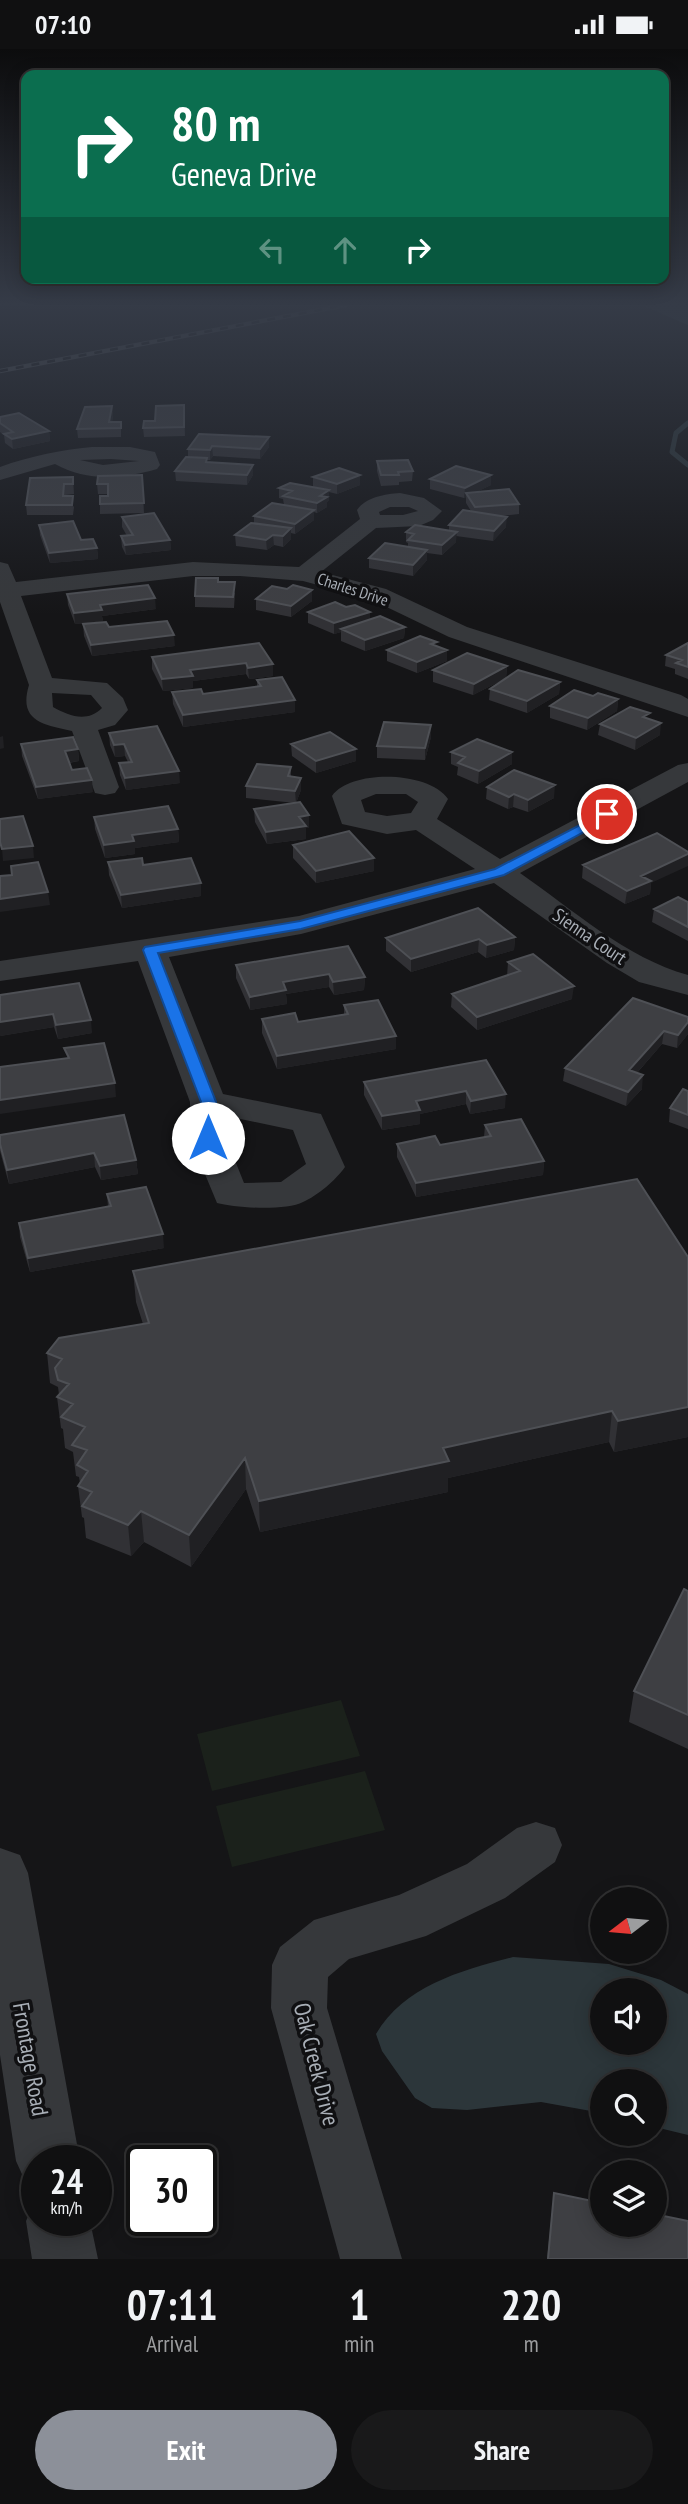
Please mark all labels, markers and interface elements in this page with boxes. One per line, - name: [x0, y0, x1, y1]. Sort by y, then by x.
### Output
- text: 07:10: [35, 8, 91, 41]
- text: 80 m: [171, 91, 260, 155]
- icon: right: [56, 98, 147, 189]
- text: Geneva Drive: [171, 153, 317, 195]
- icon: left: [253, 231, 291, 269]
- icon: ahead: [326, 231, 364, 269]
- icon: right: [399, 231, 437, 269]
- street label: Charles Drive: [315, 568, 391, 610]
- pin: [577, 784, 637, 844]
- icon: arrive: [588, 795, 626, 833]
- street label: Sienna Court: [548, 903, 632, 970]
- position arrow: [171, 1101, 245, 1175]
- north arrow: [590, 1887, 667, 1963]
- map controls: [590, 1887, 667, 2237]
- button: sound: [590, 1978, 667, 2055]
- street label: Frontage Road: [7, 2000, 55, 2118]
- street label: Oak Creek Drive: [288, 2000, 346, 2128]
- button: search: [590, 2069, 667, 2146]
- speed limit sign: 30: [126, 2145, 217, 2236]
- text: 24: [50, 2158, 83, 2204]
- button: layers: [590, 2160, 667, 2237]
- text: km/h: [51, 2196, 82, 2219]
- text: 07:11: [127, 2277, 218, 2332]
- text: 1: [349, 2277, 369, 2332]
- text: 220: [501, 2277, 561, 2332]
- text: Arrival: [146, 2329, 198, 2358]
- text: min: [344, 2329, 374, 2358]
- text: m: [524, 2329, 539, 2358]
- button: Exit: [35, 2410, 337, 2490]
- button: Share: [351, 2410, 653, 2490]

